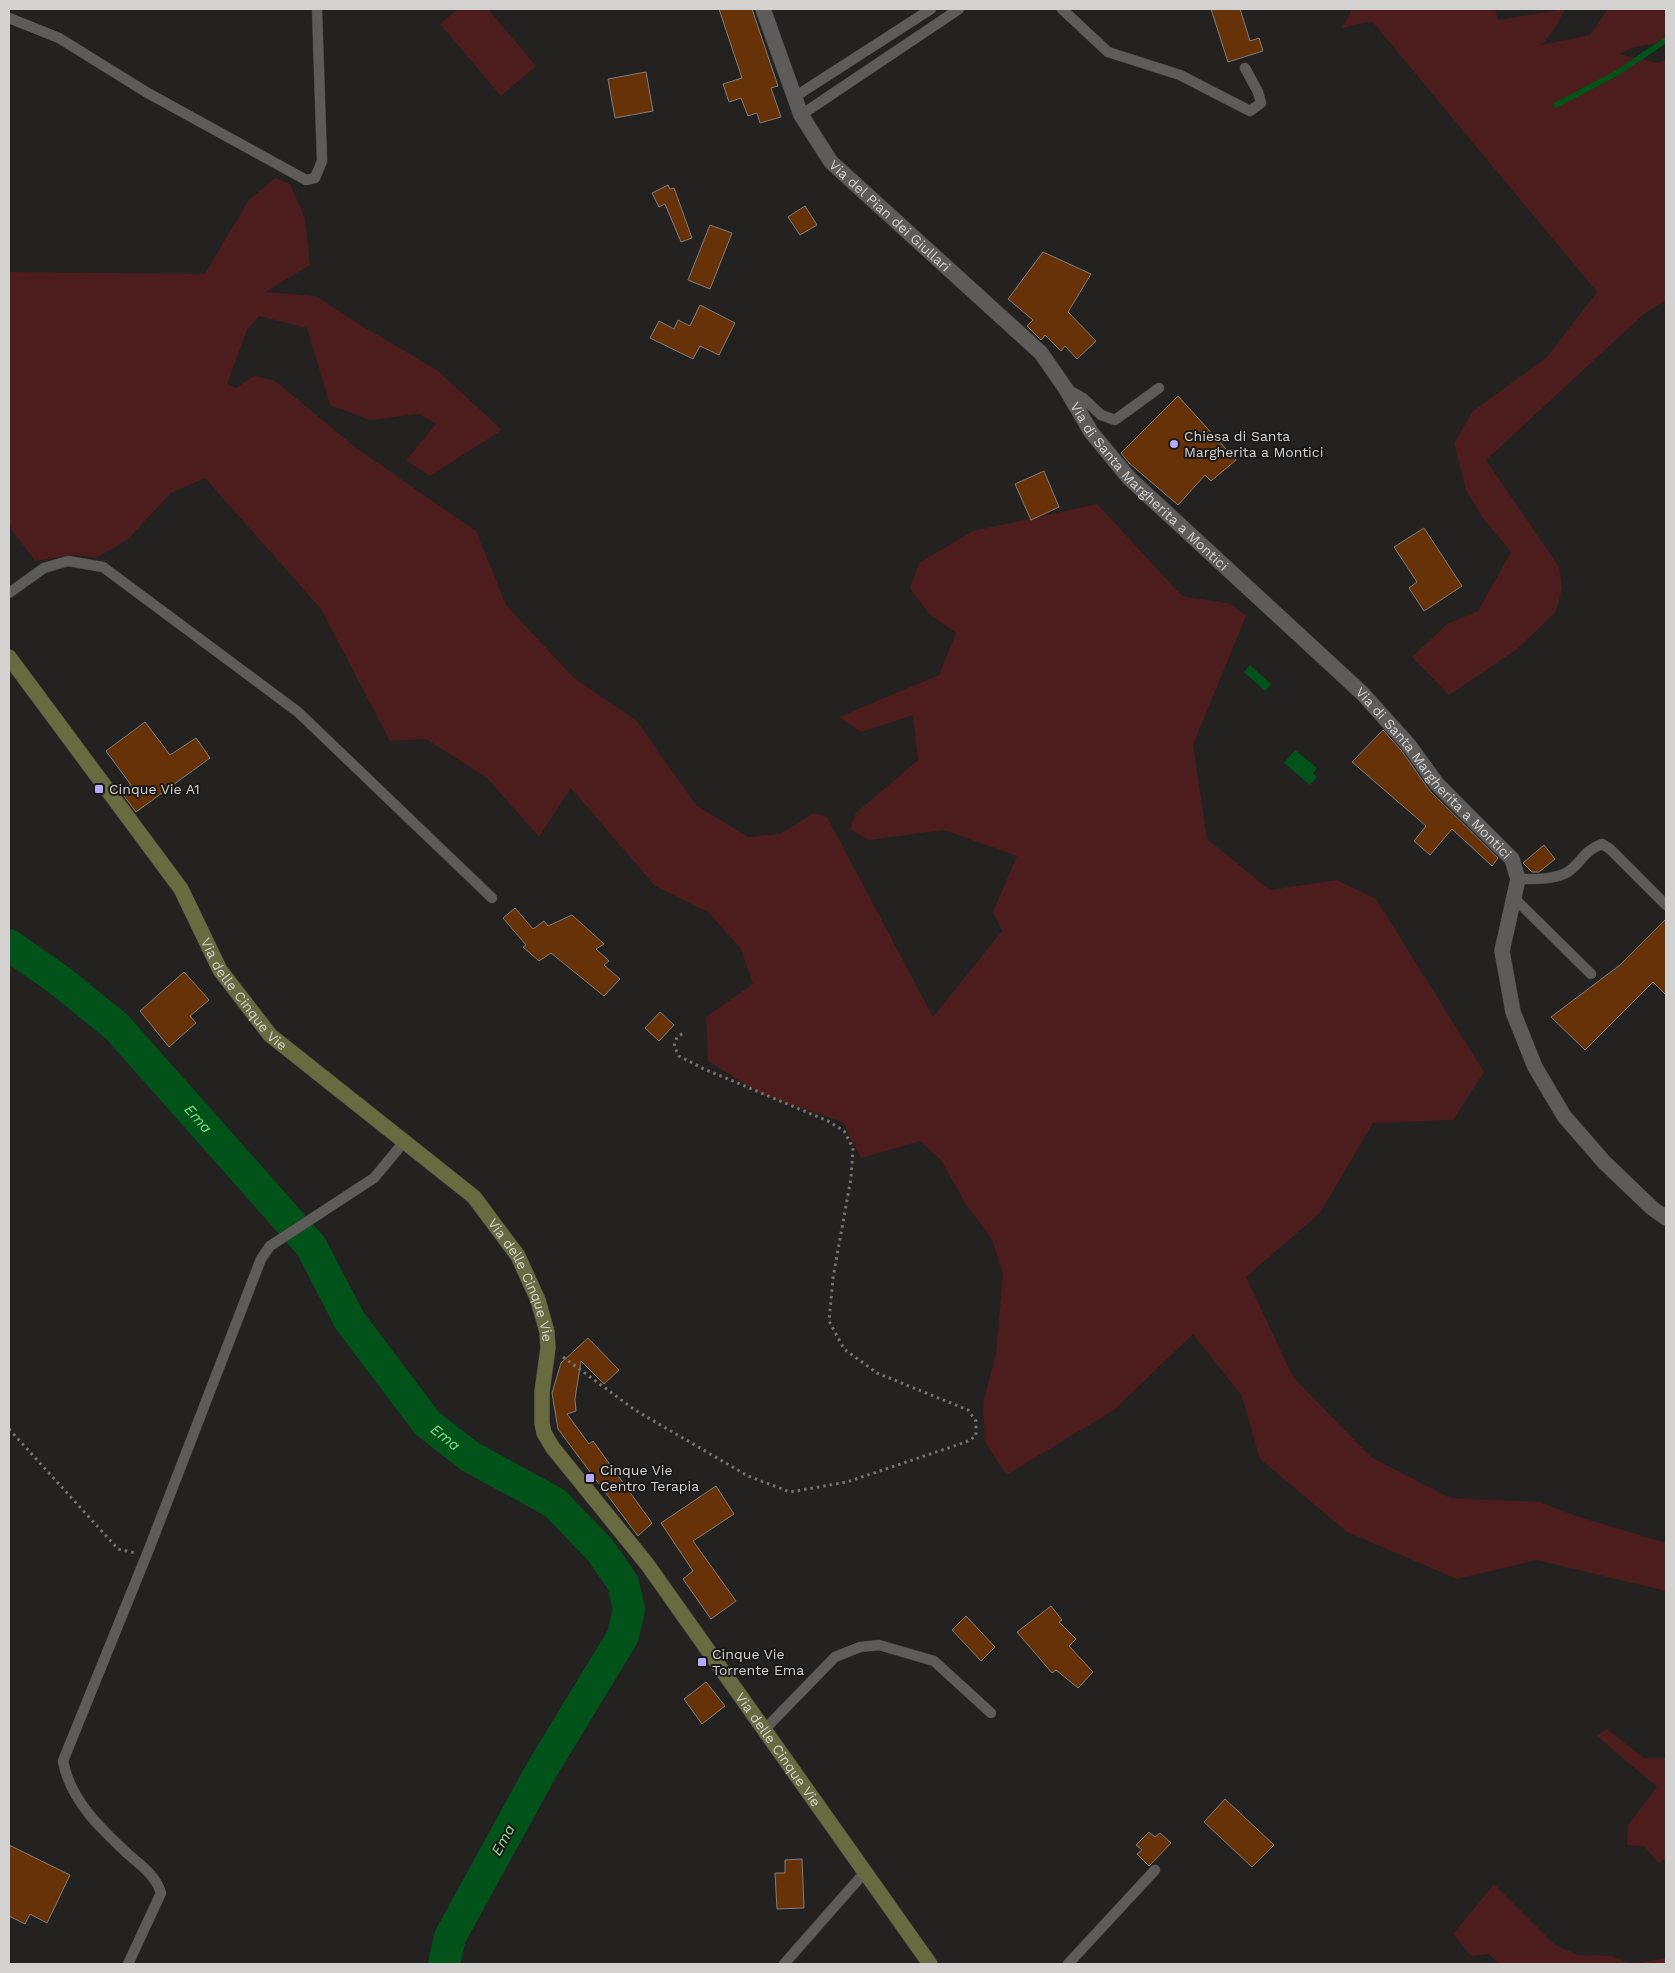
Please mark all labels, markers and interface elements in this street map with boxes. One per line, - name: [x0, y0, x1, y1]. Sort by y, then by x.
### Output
- street label: Via del Pian dei Giullari: [826, 156, 954, 275]
- street label: Via di Santa Margherita a Montici: [1067, 399, 1232, 574]
- place label: Chiesa di Santa Margherita a Montici: [1184, 428, 1323, 460]
- marker: Chiesa di Santa Margherita a Montici: [1168, 438, 1180, 450]
- street label: Via di Santa Margherita a Montici: [1353, 684, 1515, 862]
- place label: Cinque Vie A1: [109, 781, 200, 797]
- marker: Cinque Vie A1: [93, 783, 105, 795]
- street label: Via delle Cinque Vie: [198, 935, 290, 1053]
- water label: Ema: [181, 1100, 216, 1137]
- street label: Via delle Cinque Vie: [485, 1215, 556, 1342]
- water label: Ema: [427, 1420, 464, 1455]
- place label: Cinque Vie Centro Terapia: [600, 1462, 699, 1494]
- marker: Cinque Vie Centro Terapia: [584, 1472, 596, 1484]
- place label: Cinque Vie Torrente Ema: [712, 1646, 804, 1678]
- marker: Cinque Vie Torrente Ema: [696, 1656, 708, 1668]
- street label: Via delle Cinque Vie: [732, 1689, 824, 1810]
- water label: Ema: [487, 1821, 519, 1859]

